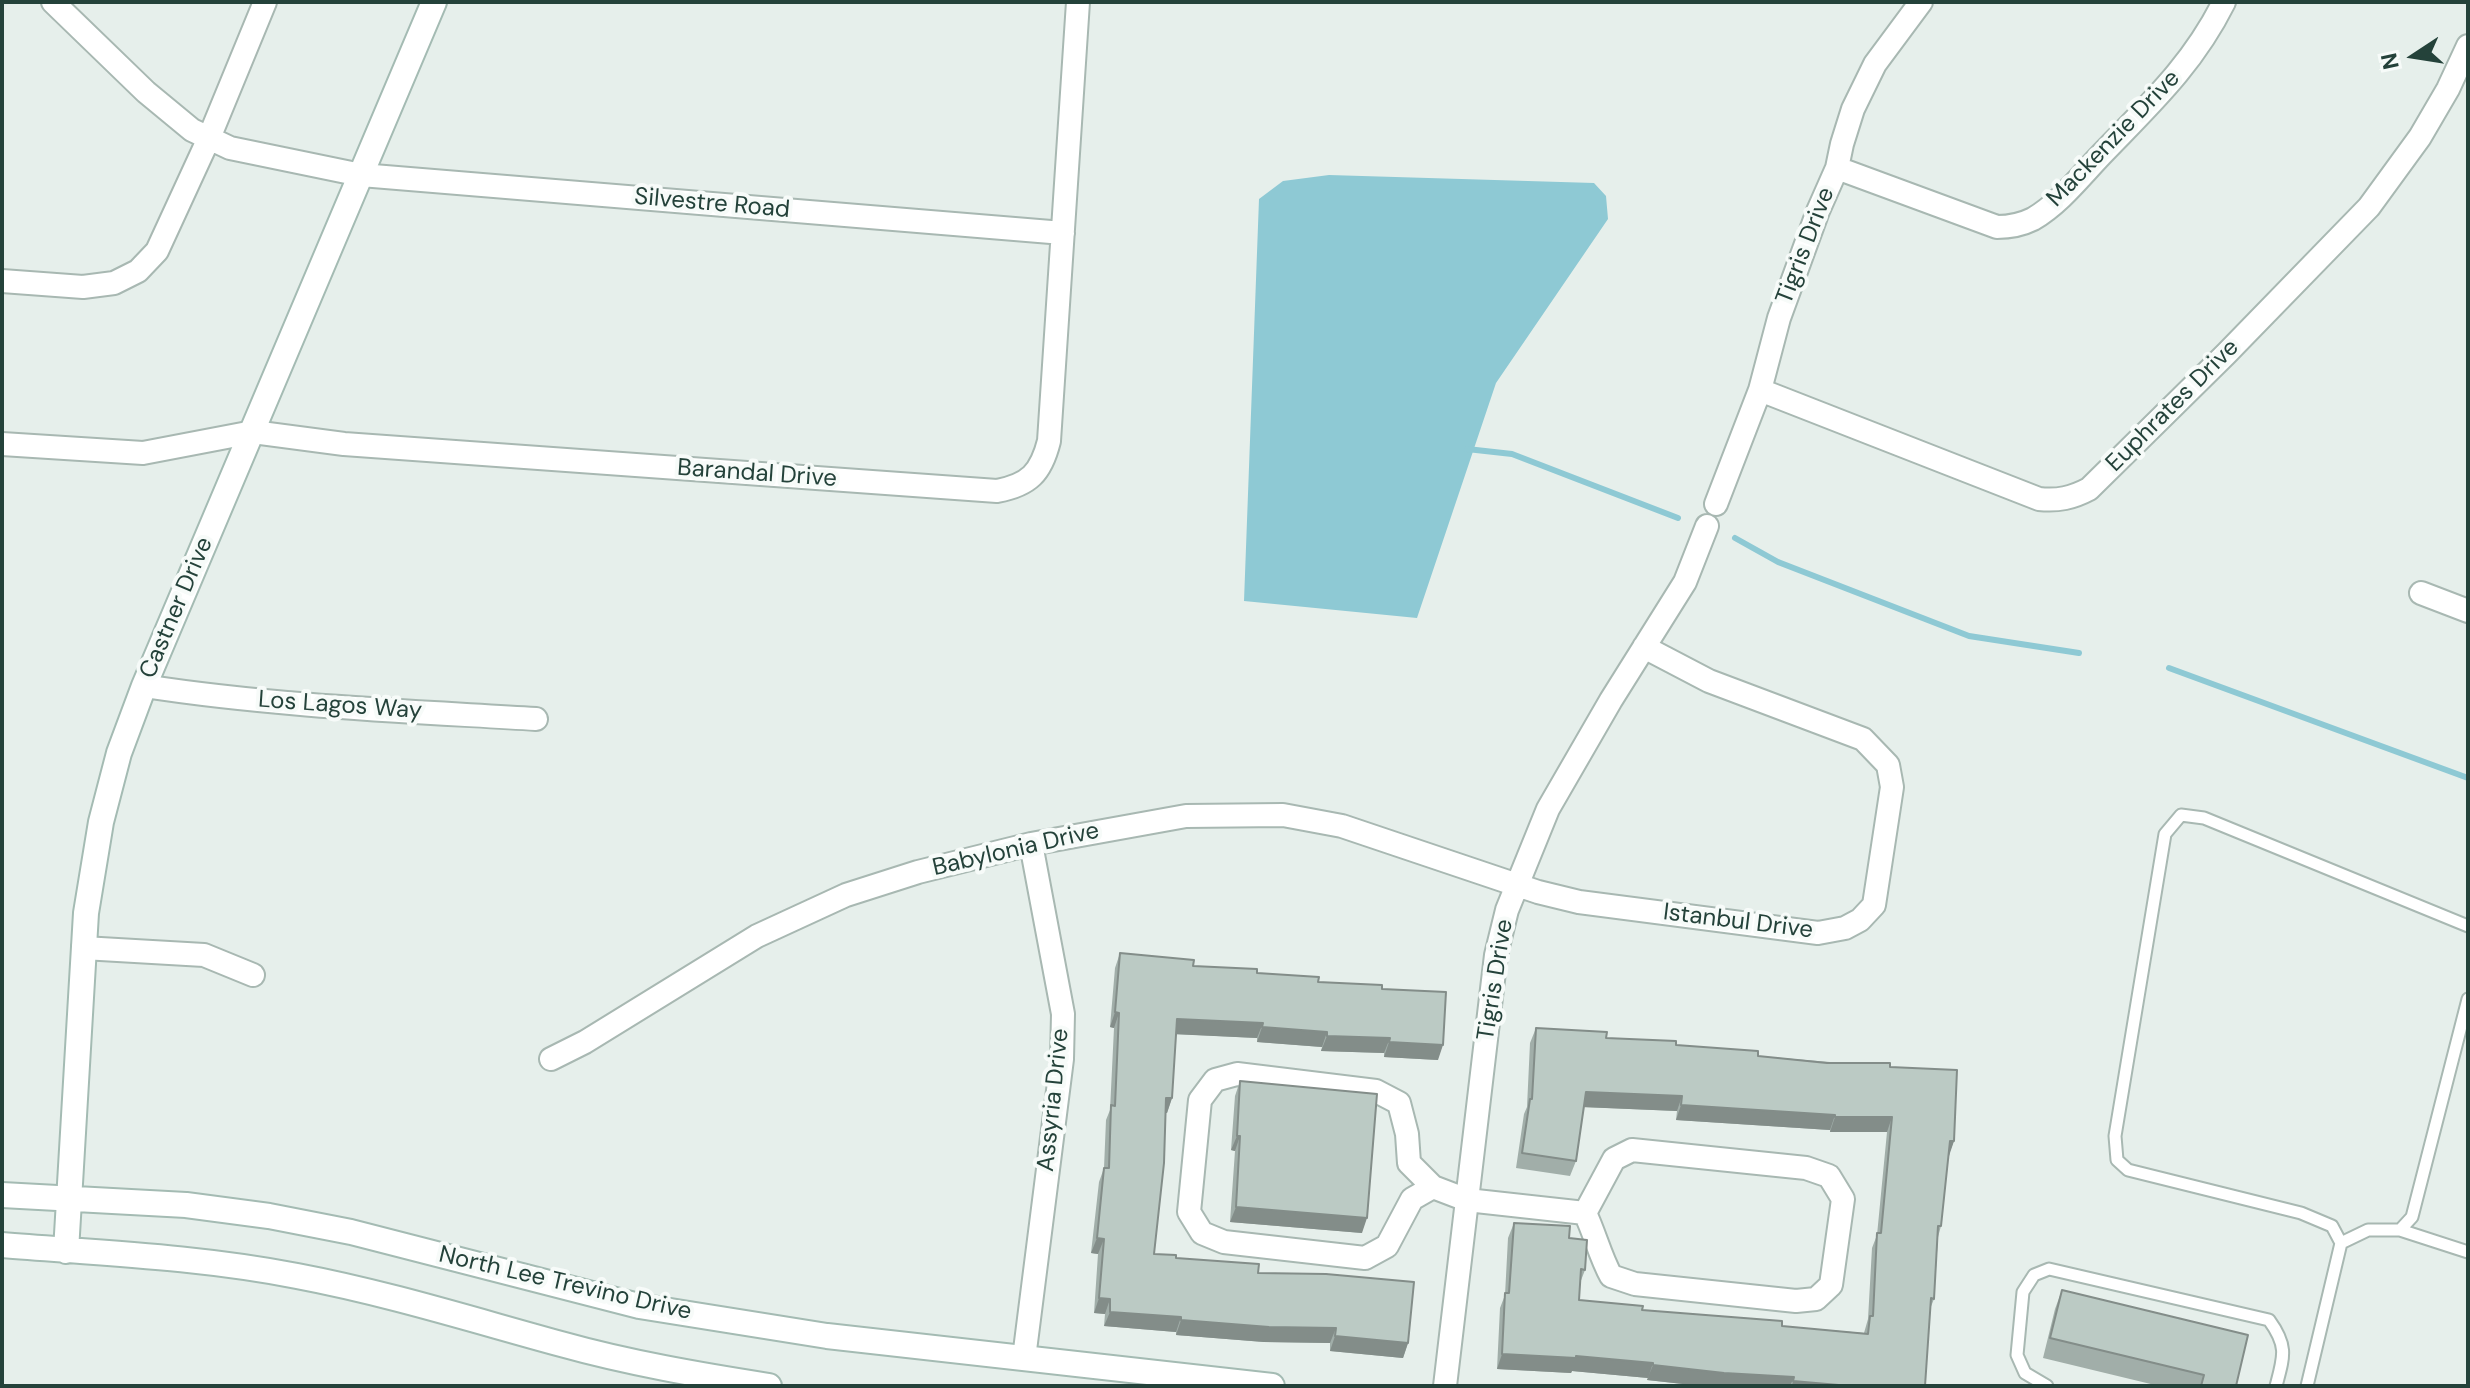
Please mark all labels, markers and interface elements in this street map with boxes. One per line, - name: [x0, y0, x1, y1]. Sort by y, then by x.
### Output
- north arrow: [2374, 16, 2454, 96]
- text: N: [2374, 50, 2406, 72]
- street label: Mackenzie Drive: [2041, 65, 2187, 213]
- street label: Silvestre Road: [633, 183, 791, 225]
- street label: Tigris Drive: [1771, 184, 1841, 308]
- street label: Euphrates Drive: [2101, 334, 2245, 478]
- street label: Barandal Drive: [676, 454, 838, 494]
- street label: Castner Drive: [134, 533, 220, 683]
- street label: Los Lagos Way: [257, 686, 423, 726]
- street label: Babylonia Drive: [930, 817, 1102, 883]
- street label: Istanbul Drive: [1661, 899, 1815, 945]
- street label: Tigris Drive: [1472, 917, 1520, 1043]
- street label: Assyria Drive: [1032, 1027, 1076, 1173]
- street label: North Lee Trevino Drive: [436, 1241, 694, 1327]

